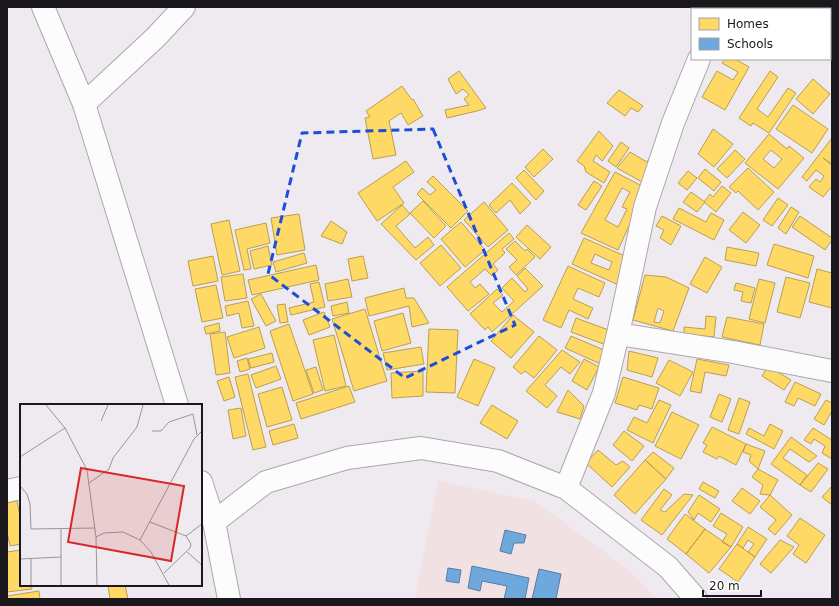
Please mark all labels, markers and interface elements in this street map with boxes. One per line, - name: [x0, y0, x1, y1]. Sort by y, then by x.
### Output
- legend: [691, 8, 831, 60]
- text: Homes: [727, 17, 769, 31]
- text: Schools: [727, 37, 773, 51]
- inset map: [20, 404, 202, 586]
- scale bar: [703, 572, 761, 598]
- text: 20 m: [709, 579, 740, 593]

